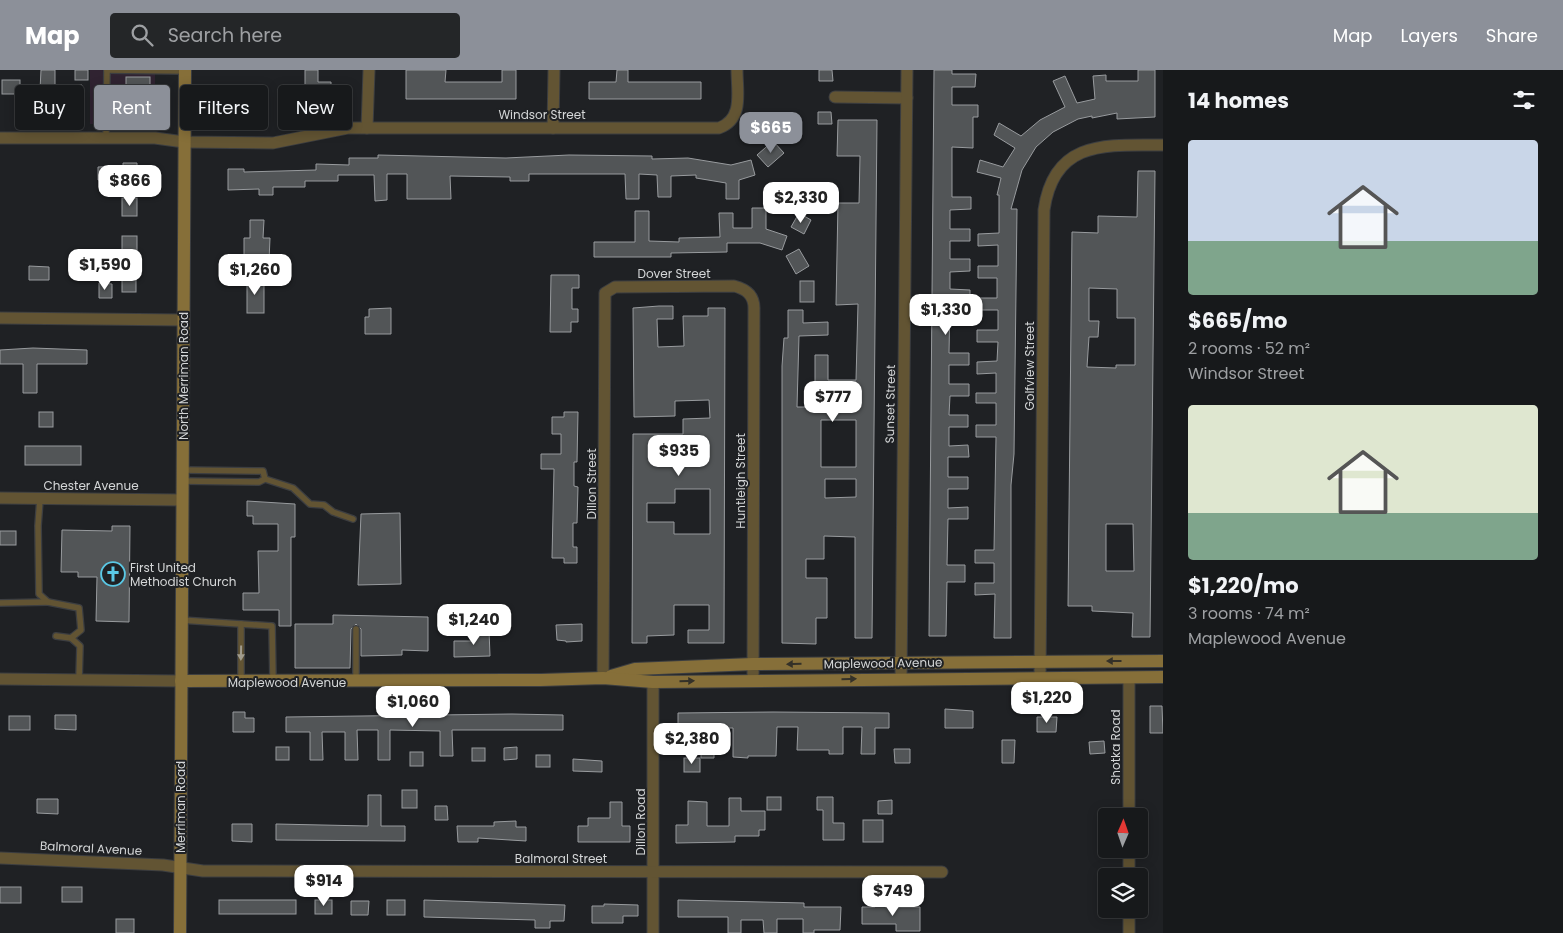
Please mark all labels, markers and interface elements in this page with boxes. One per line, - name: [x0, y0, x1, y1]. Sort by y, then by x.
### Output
- search box: [110, 13, 460, 58]
- text: Map: [25, 19, 80, 52]
- icon: search: [128, 21, 156, 49]
- text: Search here: [168, 22, 282, 49]
- text: Map: [1333, 23, 1373, 48]
- text: Layers: [1401, 23, 1458, 48]
- text: Share: [1486, 23, 1538, 48]
- chip: Buy: [15, 85, 84, 130]
- chip: Rent: [94, 85, 170, 130]
- chip: Filters: [180, 85, 268, 130]
- chip: New: [278, 85, 352, 130]
- text: 14 homes: [1188, 86, 1289, 115]
- icon: filters: [1510, 86, 1538, 114]
- street label: Windsor Street: [498, 106, 586, 123]
- pin: $665: [741, 112, 801, 154]
- text: $665: [750, 116, 792, 139]
- pin: $866: [100, 164, 160, 207]
- text: $866: [109, 169, 151, 192]
- icon: home: [1318, 172, 1408, 262]
- pin: $2,330: [760, 182, 842, 224]
- text: $2,330: [774, 186, 828, 209]
- pin: $1,590: [64, 248, 146, 291]
- text: $1,590: [79, 253, 131, 276]
- pin: $1,260: [214, 254, 296, 296]
- text: $1,260: [230, 258, 280, 281]
- street label: Dover Street: [637, 265, 711, 282]
- pin: $1,330: [905, 294, 987, 336]
- text: $1,330: [921, 298, 971, 321]
- text: $665/mo: [1188, 306, 1287, 335]
- street label: North Merriman Road: [175, 312, 192, 440]
- street label: Golfview Street: [1021, 321, 1038, 411]
- text: 2 rooms · 52 m²: [1188, 337, 1310, 360]
- text: Windsor Street: [1188, 362, 1304, 385]
- street label: Sunset Street: [881, 364, 899, 444]
- pin: $777: [803, 380, 863, 423]
- text: $777: [815, 385, 851, 408]
- street label: Huntleigh Street: [732, 433, 749, 529]
- pin: $935: [649, 434, 709, 477]
- icon: home: [1318, 437, 1408, 527]
- text: $935: [659, 439, 699, 462]
- street label: Dillon Street: [583, 448, 600, 520]
- street label: Chester Avenue: [43, 477, 139, 494]
- place label: First United Methodist Church: [130, 559, 236, 590]
- church icon: First United Methodist Church: [100, 561, 126, 587]
- text: $1,220/mo: [1188, 571, 1299, 600]
- text: 3 rooms · 74 m²: [1188, 602, 1310, 625]
- pin: $1,240: [433, 604, 515, 646]
- text: $1,240: [448, 608, 500, 631]
- text: Maplewood Avenue: [1188, 627, 1346, 650]
- one-way arrow: [237, 645, 245, 661]
- street label: Maplewood Avenue: [824, 653, 942, 673]
- one-way arrow: [1106, 657, 1122, 665]
- one-way arrow: [786, 660, 802, 668]
- street label: Maplewood Avenue: [228, 674, 346, 691]
- one-way arrow: [842, 675, 858, 683]
- one-way arrow: [679, 677, 695, 685]
- pin: $1,220: [1006, 682, 1088, 724]
- pin: $1,060: [372, 686, 454, 728]
- text: $1,220: [1022, 686, 1072, 709]
- text: $1,060: [387, 690, 439, 713]
- street label: Shotka Road: [1107, 709, 1124, 785]
- pin: $2,380: [651, 722, 733, 765]
- text: $2,380: [665, 727, 719, 750]
- street label: Merriman Road: [172, 761, 189, 853]
- street label: Dillon Road: [632, 788, 649, 856]
- north arrow: [1098, 808, 1148, 858]
- map controls: [1098, 808, 1148, 918]
- street label: Balmoral Avenue: [39, 837, 143, 859]
- street label: Balmoral Street: [515, 850, 607, 867]
- pin: $914: [294, 864, 354, 907]
- button: layers: [1098, 868, 1148, 918]
- text: $914: [305, 869, 343, 892]
- pin: $749: [863, 874, 923, 917]
- text: $749: [873, 879, 913, 902]

